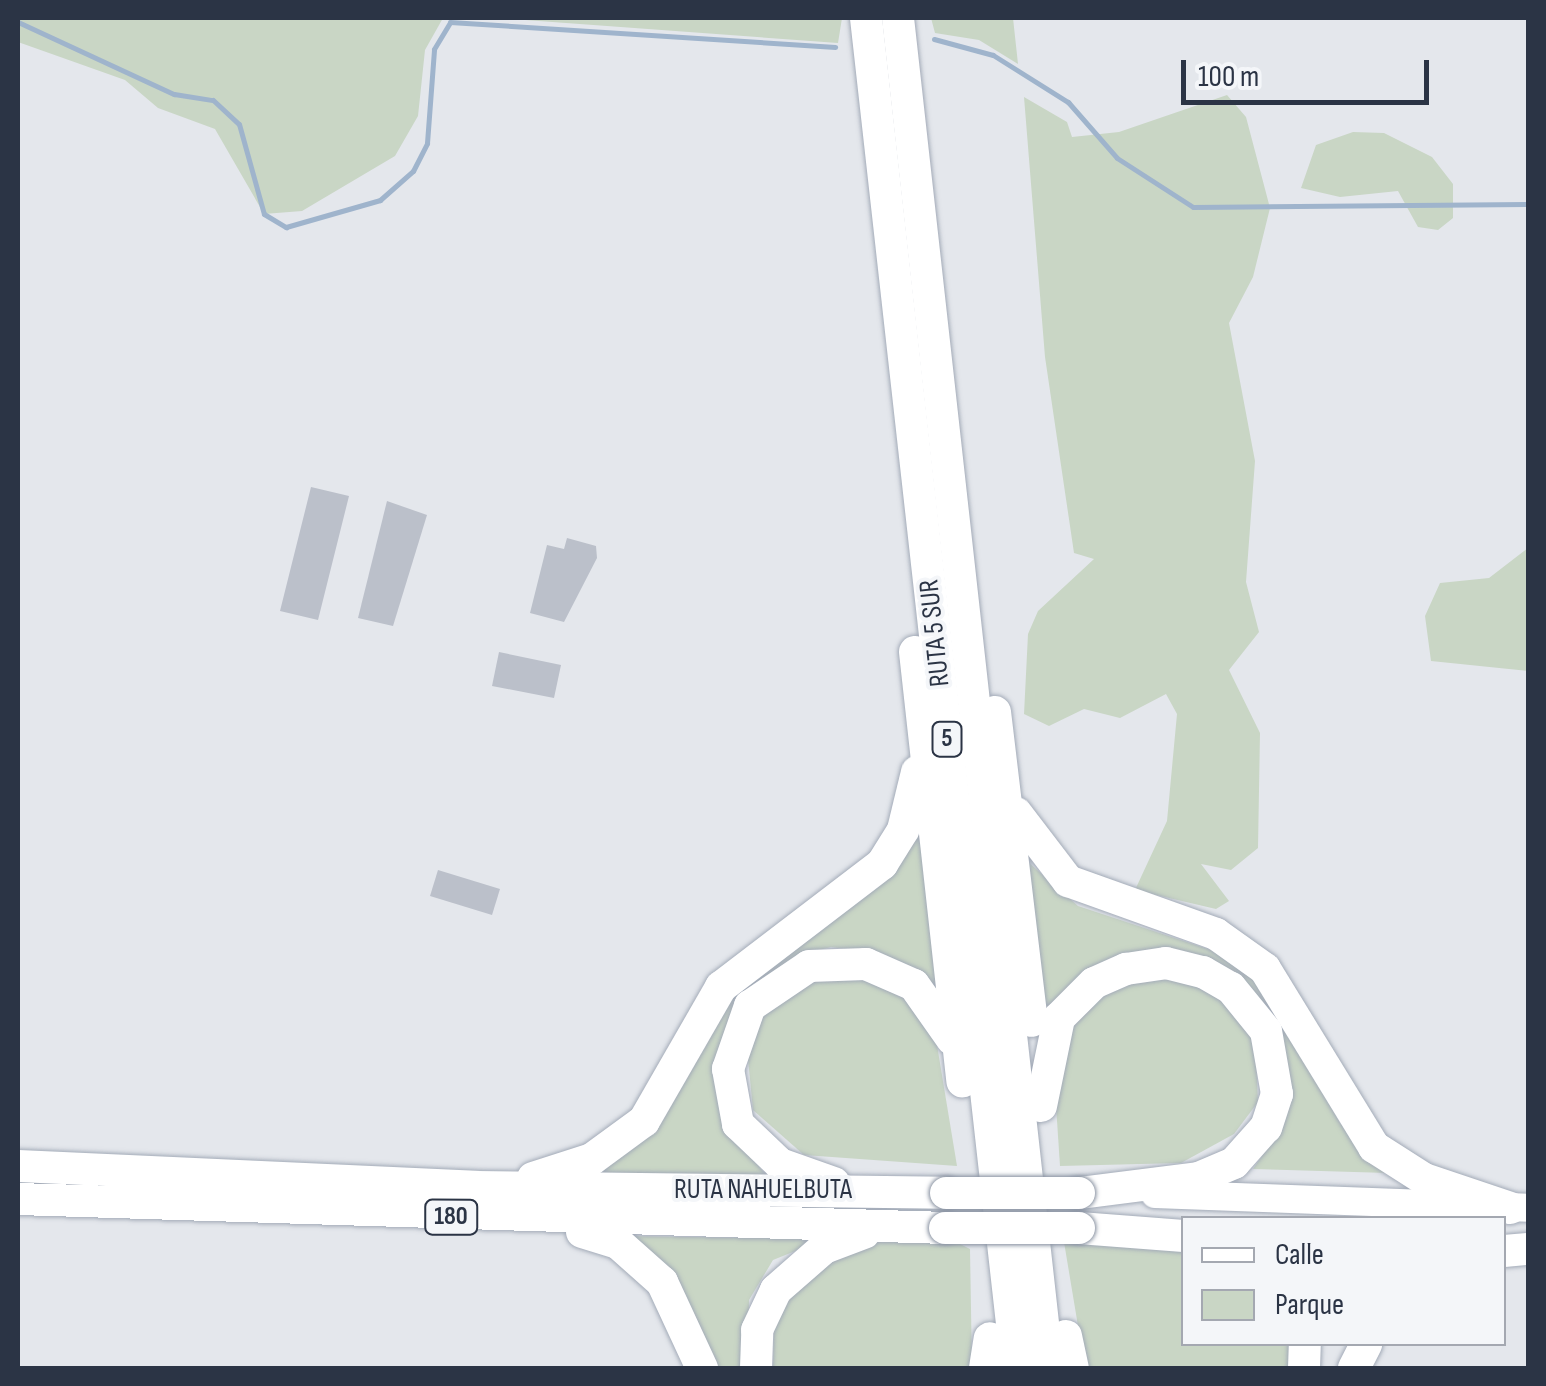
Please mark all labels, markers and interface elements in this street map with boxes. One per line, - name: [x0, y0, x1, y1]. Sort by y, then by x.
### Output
- scale bar: [1186, 40, 1434, 102]
- text: 100 m: [1198, 59, 1259, 95]
- street label: RUTA 5 SUR: [913, 578, 957, 688]
- road number: 5: [930, 719, 964, 759]
- street label: RUTA NAHUELBUTA: [674, 1173, 852, 1207]
- road number: 180: [424, 1197, 478, 1237]
- legend: [1181, 1216, 1506, 1346]
- text: Calle: [1275, 1237, 1324, 1273]
- text: Parque: [1275, 1287, 1344, 1323]

